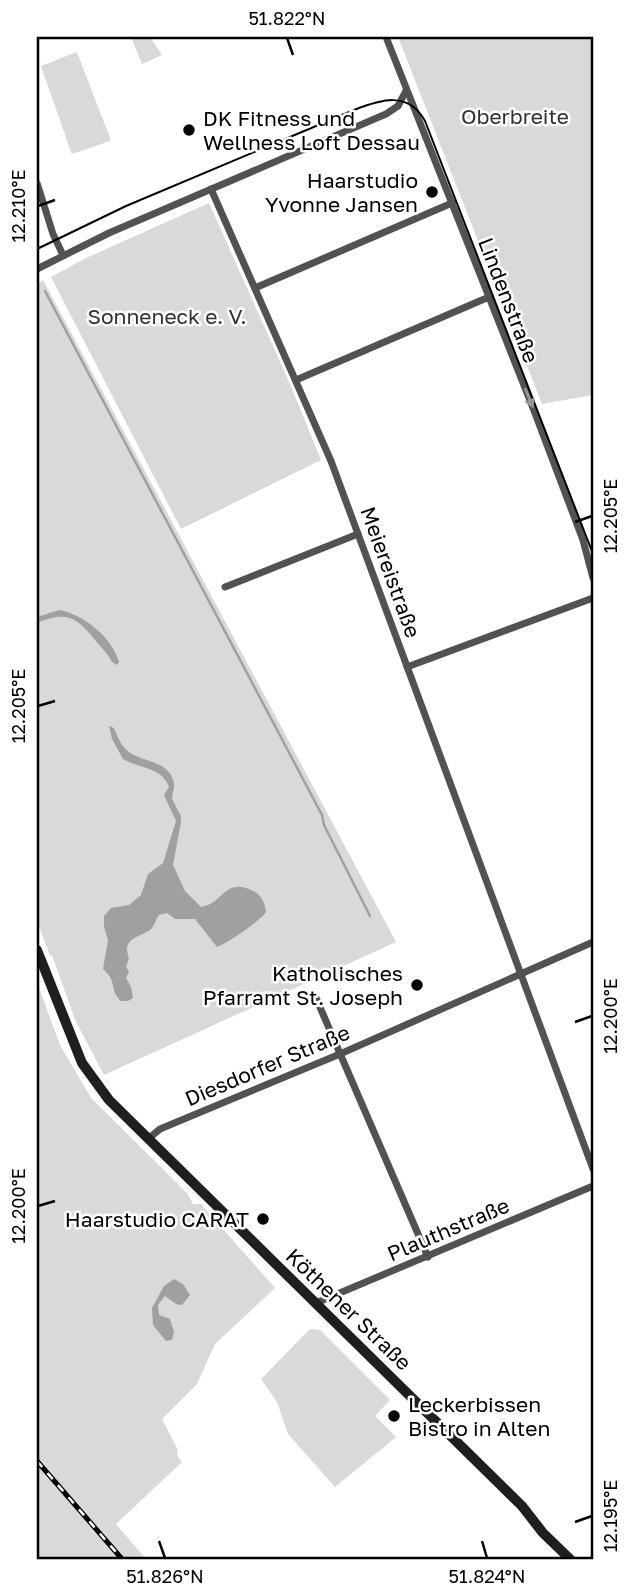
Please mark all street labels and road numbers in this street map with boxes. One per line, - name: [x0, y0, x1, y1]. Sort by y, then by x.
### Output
- street label: Lindenstraße: [473, 234, 545, 366]
- street label: Meiereistraße: [355, 503, 427, 641]
- street label: Diesdorfer Straße: [181, 1019, 353, 1111]
- street label: Plauthstraße: [383, 1192, 513, 1266]
- street label: Köthener Straße: [281, 1243, 417, 1375]

